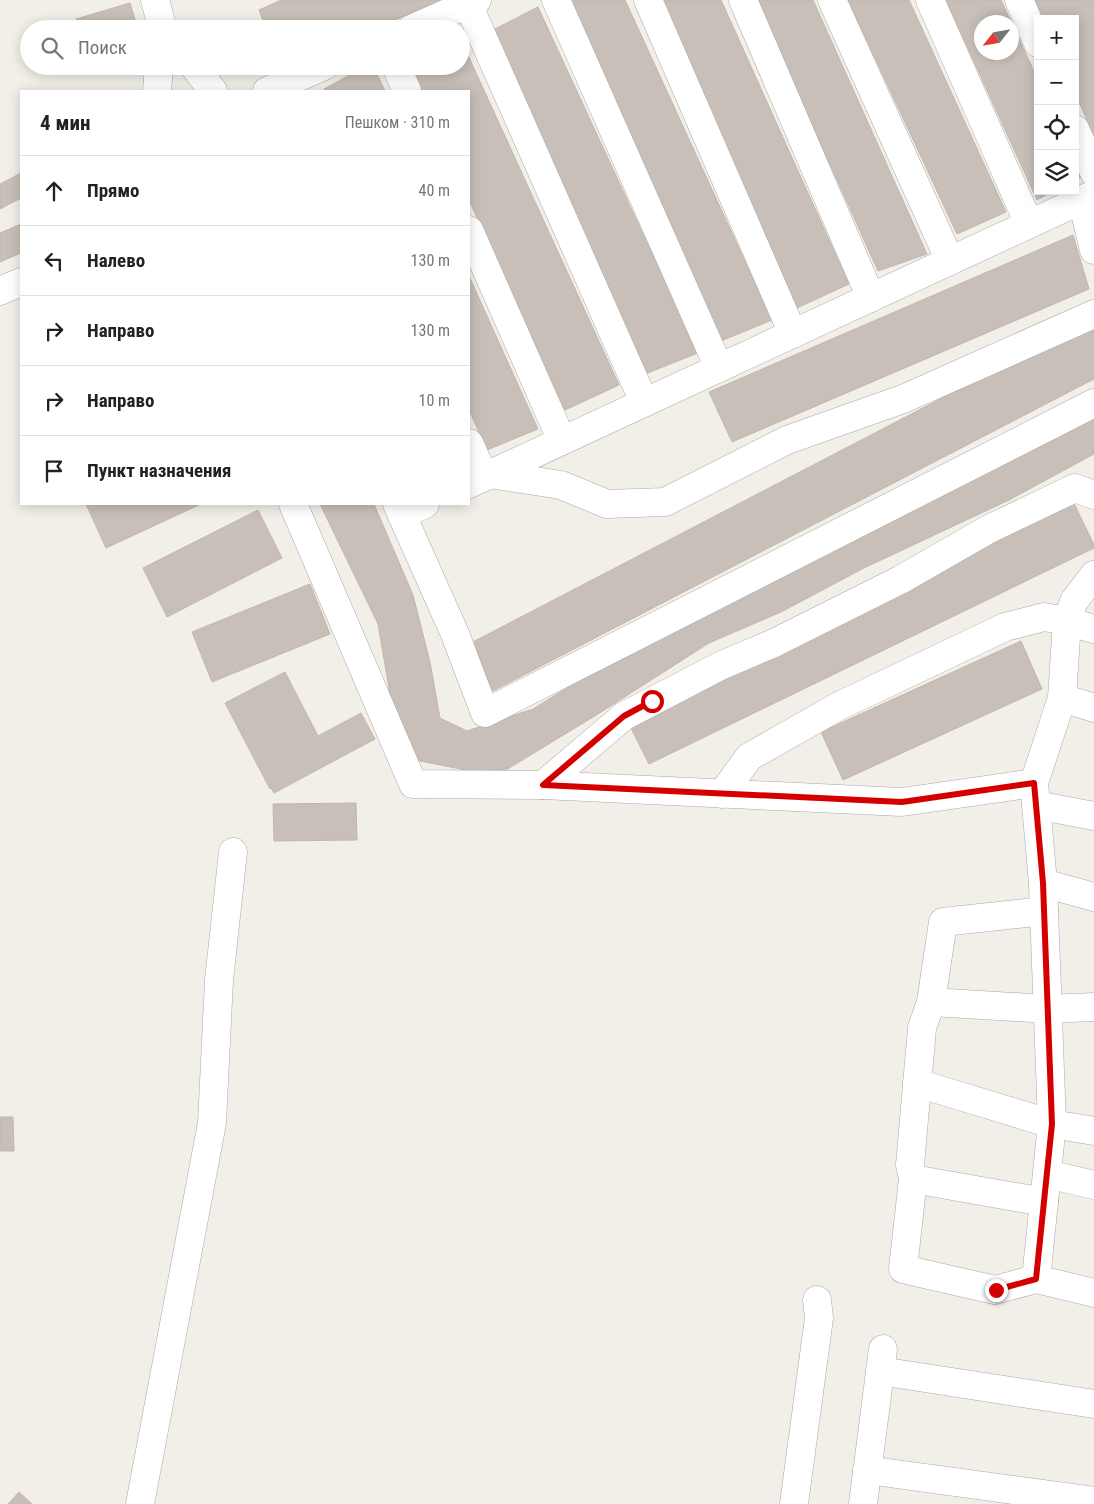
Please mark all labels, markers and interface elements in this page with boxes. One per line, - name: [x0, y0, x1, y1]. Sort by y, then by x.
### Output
- north arrow: [974, 15, 1019, 60]
- map controls: [1034, 15, 1079, 195]
- button: +: [1034, 15, 1079, 60]
- search box: [20, 20, 470, 75]
- icon: search: [38, 34, 66, 62]
- text: Поиск: [78, 36, 127, 59]
- button: −: [1034, 60, 1079, 105]
- button: locate: [1034, 105, 1079, 150]
- text: 4 мин: [40, 111, 90, 135]
- text: Пешком · 310 m: [345, 113, 450, 132]
- button: layers: [1034, 150, 1079, 195]
- icon: ahead: [40, 177, 68, 205]
- text: Прямо: [87, 179, 140, 202]
- text: 40 m: [418, 181, 450, 200]
- icon: left: [40, 247, 68, 275]
- text: Налево: [87, 249, 145, 272]
- text: 130 m: [411, 251, 450, 270]
- icon: right: [40, 317, 68, 345]
- text: Направо: [87, 319, 154, 342]
- text: 130 m: [411, 321, 450, 340]
- icon: right: [40, 387, 68, 415]
- text: Направо: [87, 389, 154, 412]
- text: 10 m: [418, 391, 450, 410]
- icon: arrive: [40, 457, 68, 485]
- text: Пункт назначения: [87, 459, 231, 482]
- route start: [641, 690, 664, 713]
- route end: [985, 1279, 1008, 1302]

